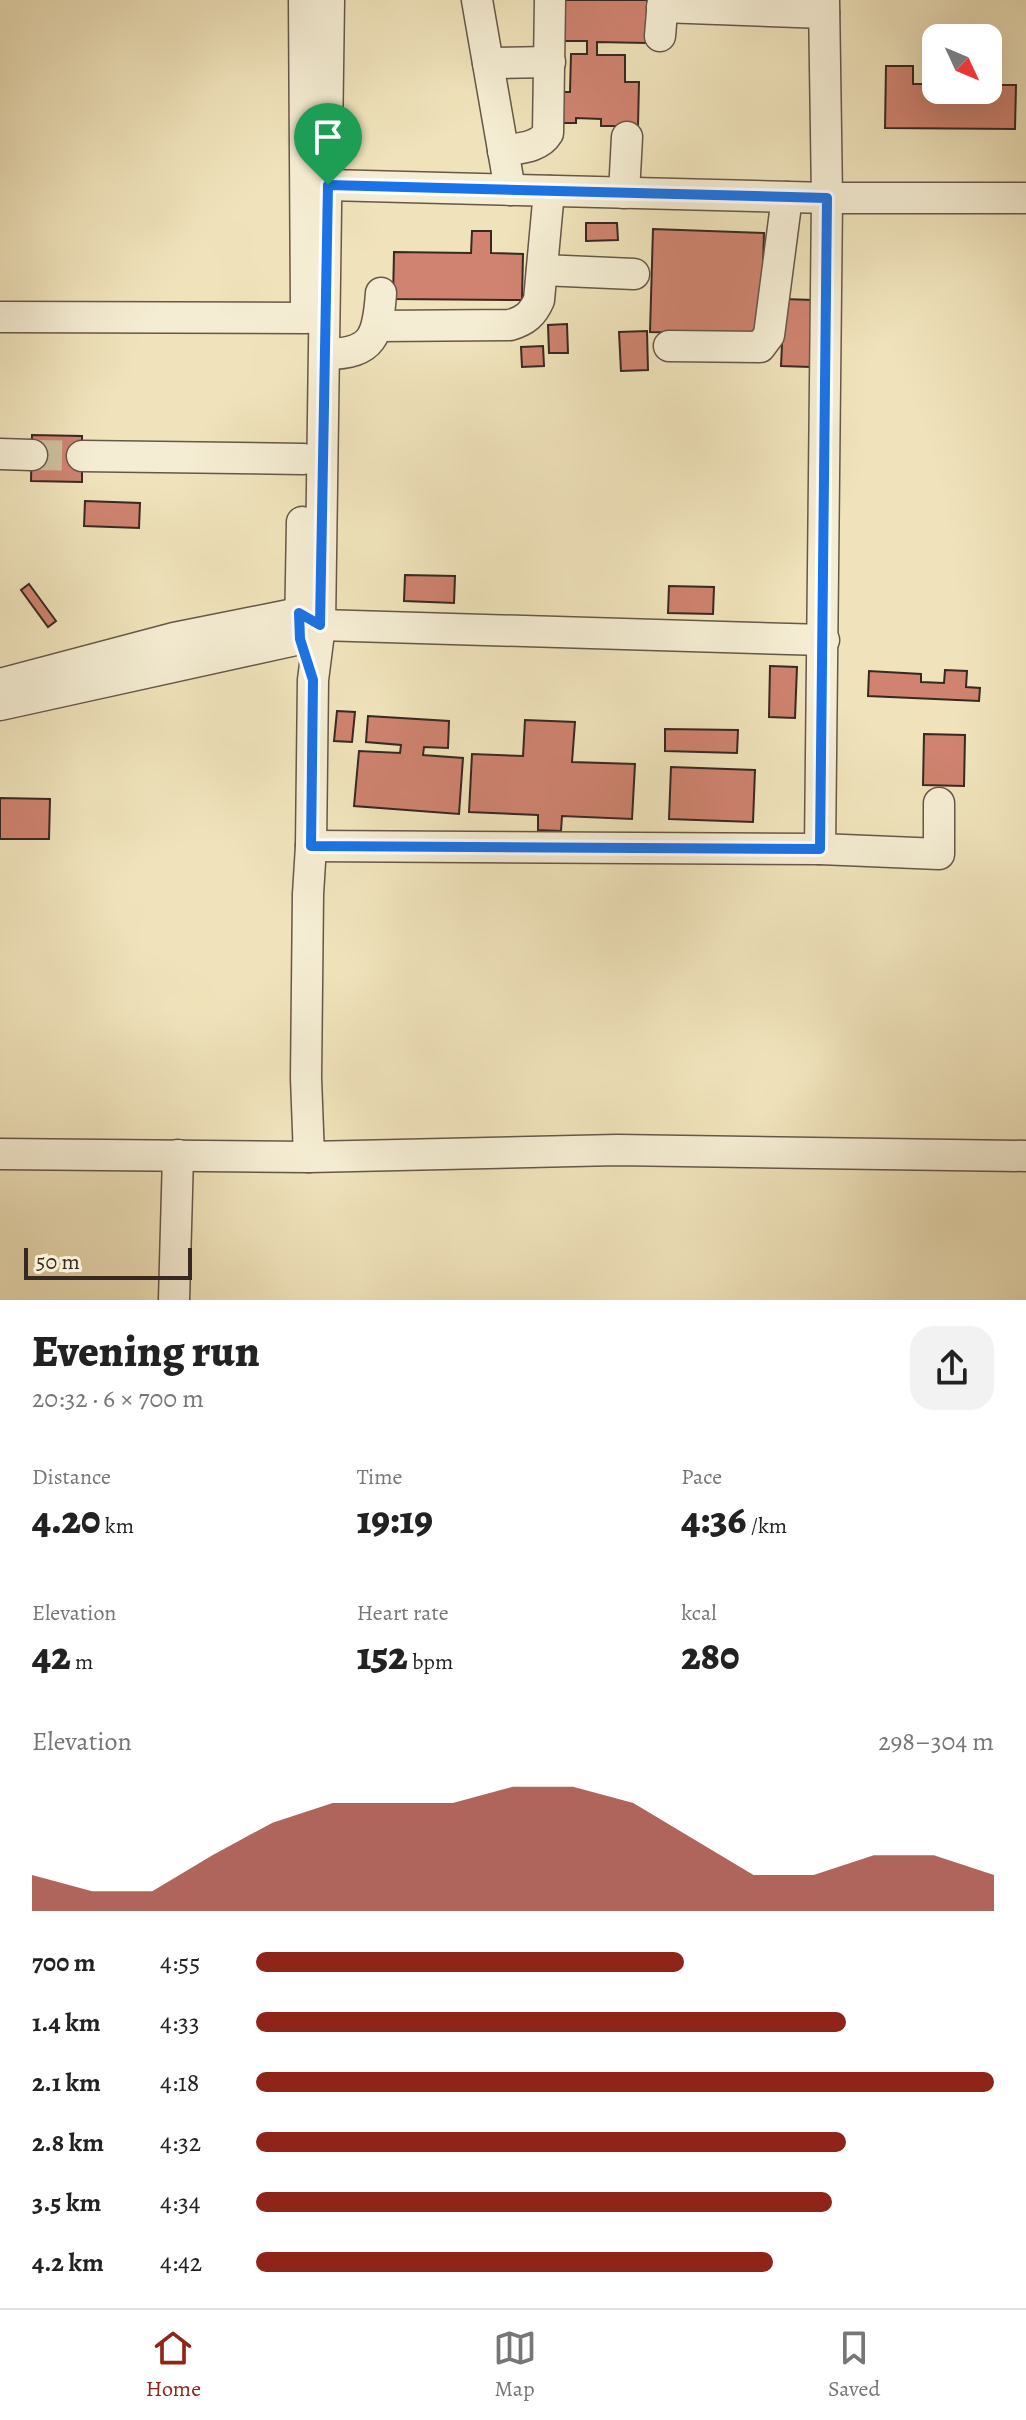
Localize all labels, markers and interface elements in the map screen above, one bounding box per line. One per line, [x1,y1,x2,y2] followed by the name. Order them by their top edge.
[922,24,1002,104] north arrow
[922,24,1002,104] map controls
[294,103,362,185] pin
[306,115,350,159] icon: arrive
[24,1244,192,1280] scale bar
[36,1247,80,1277] text: 50 m
[32,1321,260,1381] text: Evening run
[910,1326,994,1410] button: share
[32,1381,204,1416] text: 20:32 · 6 × 700 m
[32,1462,111,1492] text: Distance
[357,1462,402,1492] text: Time
[681,1462,722,1492] text: Pace
[32,1492,100,1547] text: 4.20
[357,1492,433,1547] text: 19:19
[681,1492,746,1547] text: 4:36
[100,1511,134,1541] text: km
[746,1511,787,1541] text: /km
[32,1598,116,1628] text: Elevation
[357,1598,449,1628] text: Heart rate
[681,1598,717,1628] text: kcal
[32,1628,71,1683] text: 42
[357,1628,408,1683] text: 152
[681,1628,739,1683] text: 280
[71,1647,93,1677] text: m
[408,1647,453,1677] text: bpm
[32,1724,132,1759] text: Elevation
[878,1724,994,1759] text: 298–304 m
[32,1945,96,1980] text: 700 m
[160,1945,200,1980] text: 4:55
[32,2005,100,2040] text: 1.4 km
[160,2005,200,2040] text: 4:33
[32,2065,101,2100] text: 2.1 km
[160,2065,199,2100] text: 4:18
[32,2125,104,2160] text: 2.8 km
[160,2125,201,2160] text: 4:32
[32,2185,101,2220] text: 3.5 km
[160,2185,201,2220] text: 4:34
[32,2245,104,2280] text: 4.2 km
[160,2245,202,2280] text: 4:42
[146,2326,201,2404] tab: Home
[493,2326,537,2404] tab: Map
[828,2326,880,2404] tab: Saved

